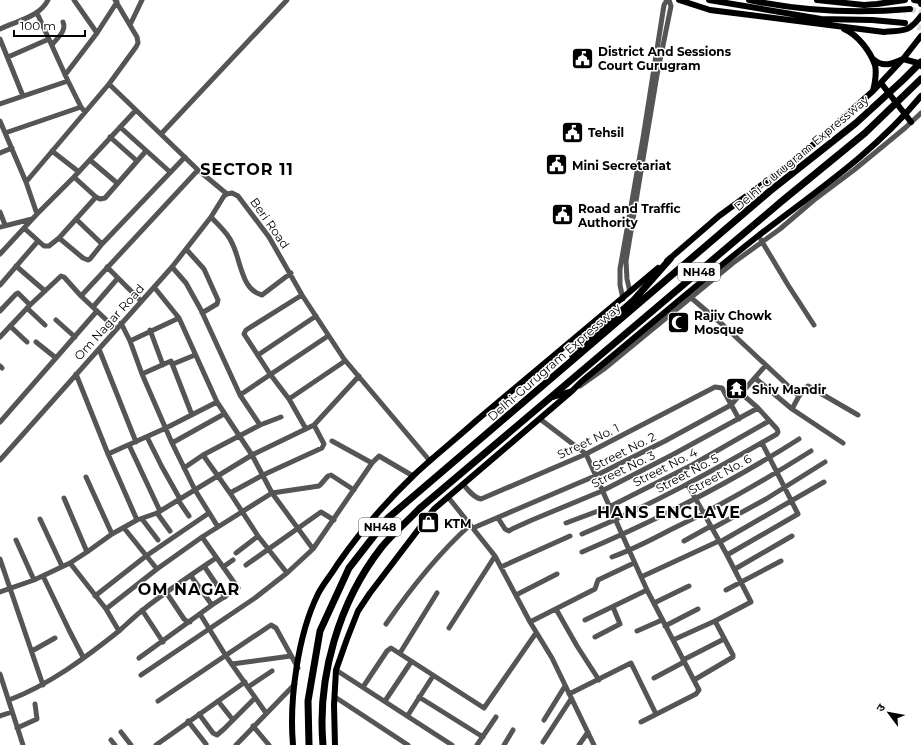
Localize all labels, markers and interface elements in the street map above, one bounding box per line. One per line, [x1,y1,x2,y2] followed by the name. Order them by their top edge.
[14,12,85,38] scale bar
[20,18,56,33] text: 100 m
[598,44,732,73] place label: District And Sessions Court Gurugram
[570,45,596,71] public building icon: District And Sessions Court Gurugram
[730,92,872,214] street label: Delhi-Gurugram Expressway
[559,119,585,145] public building icon: Tehsil
[588,125,624,140] place label: Tehsil
[544,152,570,178] public building icon: Mini Secretariat
[572,158,672,173] place label: Mini Secretariat
[200,160,294,179] district label: SECTOR 11
[247,195,293,251] street label: Beri Road
[577,201,681,230] place label: Road and Traffic Authority
[549,202,575,228] public building icon: Road and Traffic Authority
[678,263,720,281] road number: NH48
[71,281,147,363] street label: Om Nagar Road
[484,300,624,424] street label: Delhi-Gurugram Expressway
[694,308,772,337] place label: Rajiv Chowk Mosque
[665,309,691,335] mosque icon: Rajiv Chowk Mosque
[724,376,750,402] temple icon: Shiv Mandir
[752,382,826,397] place label: Shiv Mandir
[555,420,621,462] street label: Street No. 1
[590,429,658,473] street label: Street No. 2
[630,444,700,490] street label: Street No. 4
[589,447,657,491] street label: Street No. 3
[653,450,721,496] street label: Street No. 5
[686,451,754,497] street label: Street No. 6
[597,503,741,522] district label: HANS ENCLAVE
[416,510,442,536] shop icon: KTM
[444,516,471,531] place label: KTM
[359,518,401,536] road number: NH48
[138,580,240,599] district label: OM NAGAR
[869,693,909,733] north arrow
[873,701,888,714] text: उ

